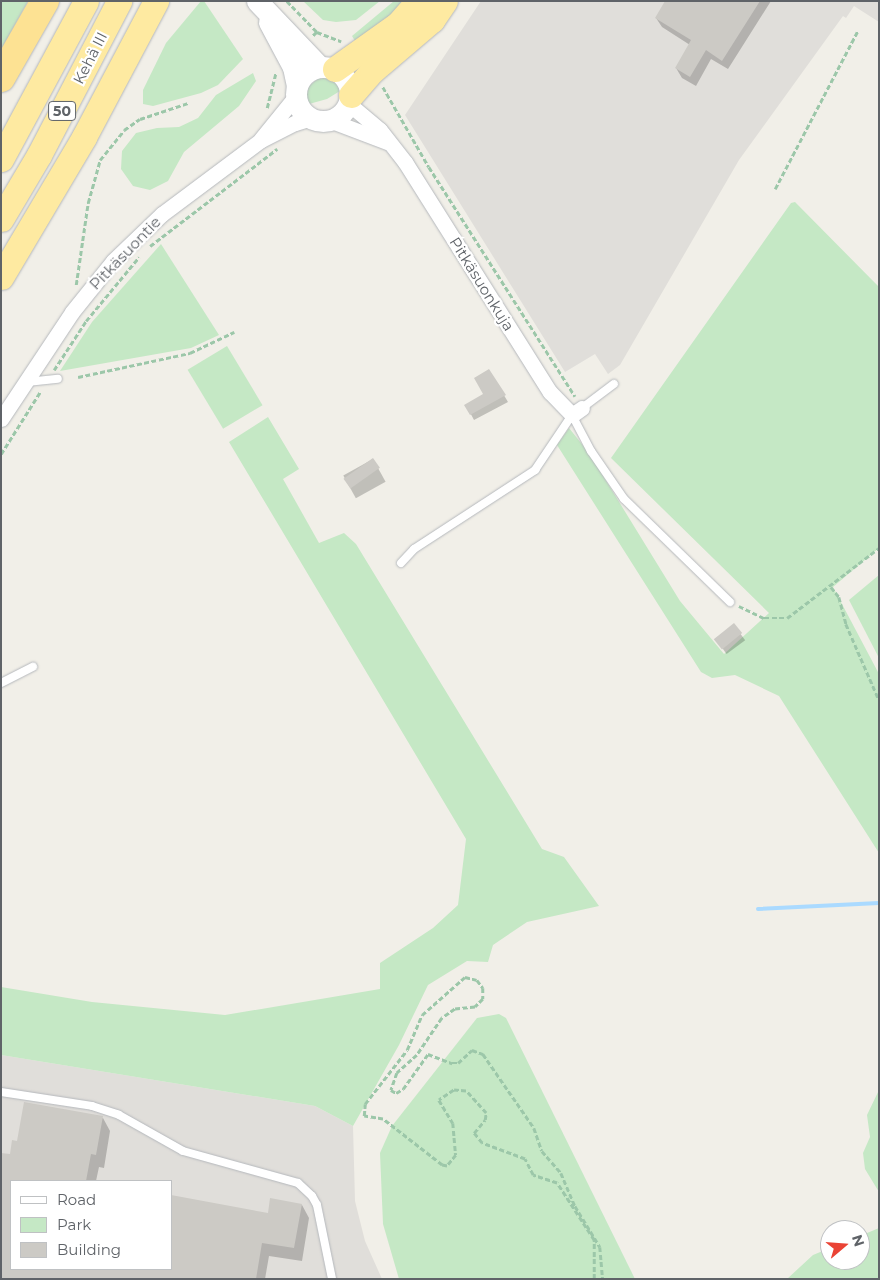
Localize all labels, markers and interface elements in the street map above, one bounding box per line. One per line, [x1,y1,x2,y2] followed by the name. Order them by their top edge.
[69,29,111,87] street label: Kehä III
[47,100,77,122] road number: 50
[86,213,164,293] street label: Pitkäsuontie
[446,234,518,334] street label: Pitkäsuonkuja
[10,1180,172,1270] legend
[57,1190,96,1209] text: Road
[57,1215,91,1234] text: Park
[820,1220,870,1270] north arrow
[848,1233,869,1249] text: N
[57,1240,121,1259] text: Building

